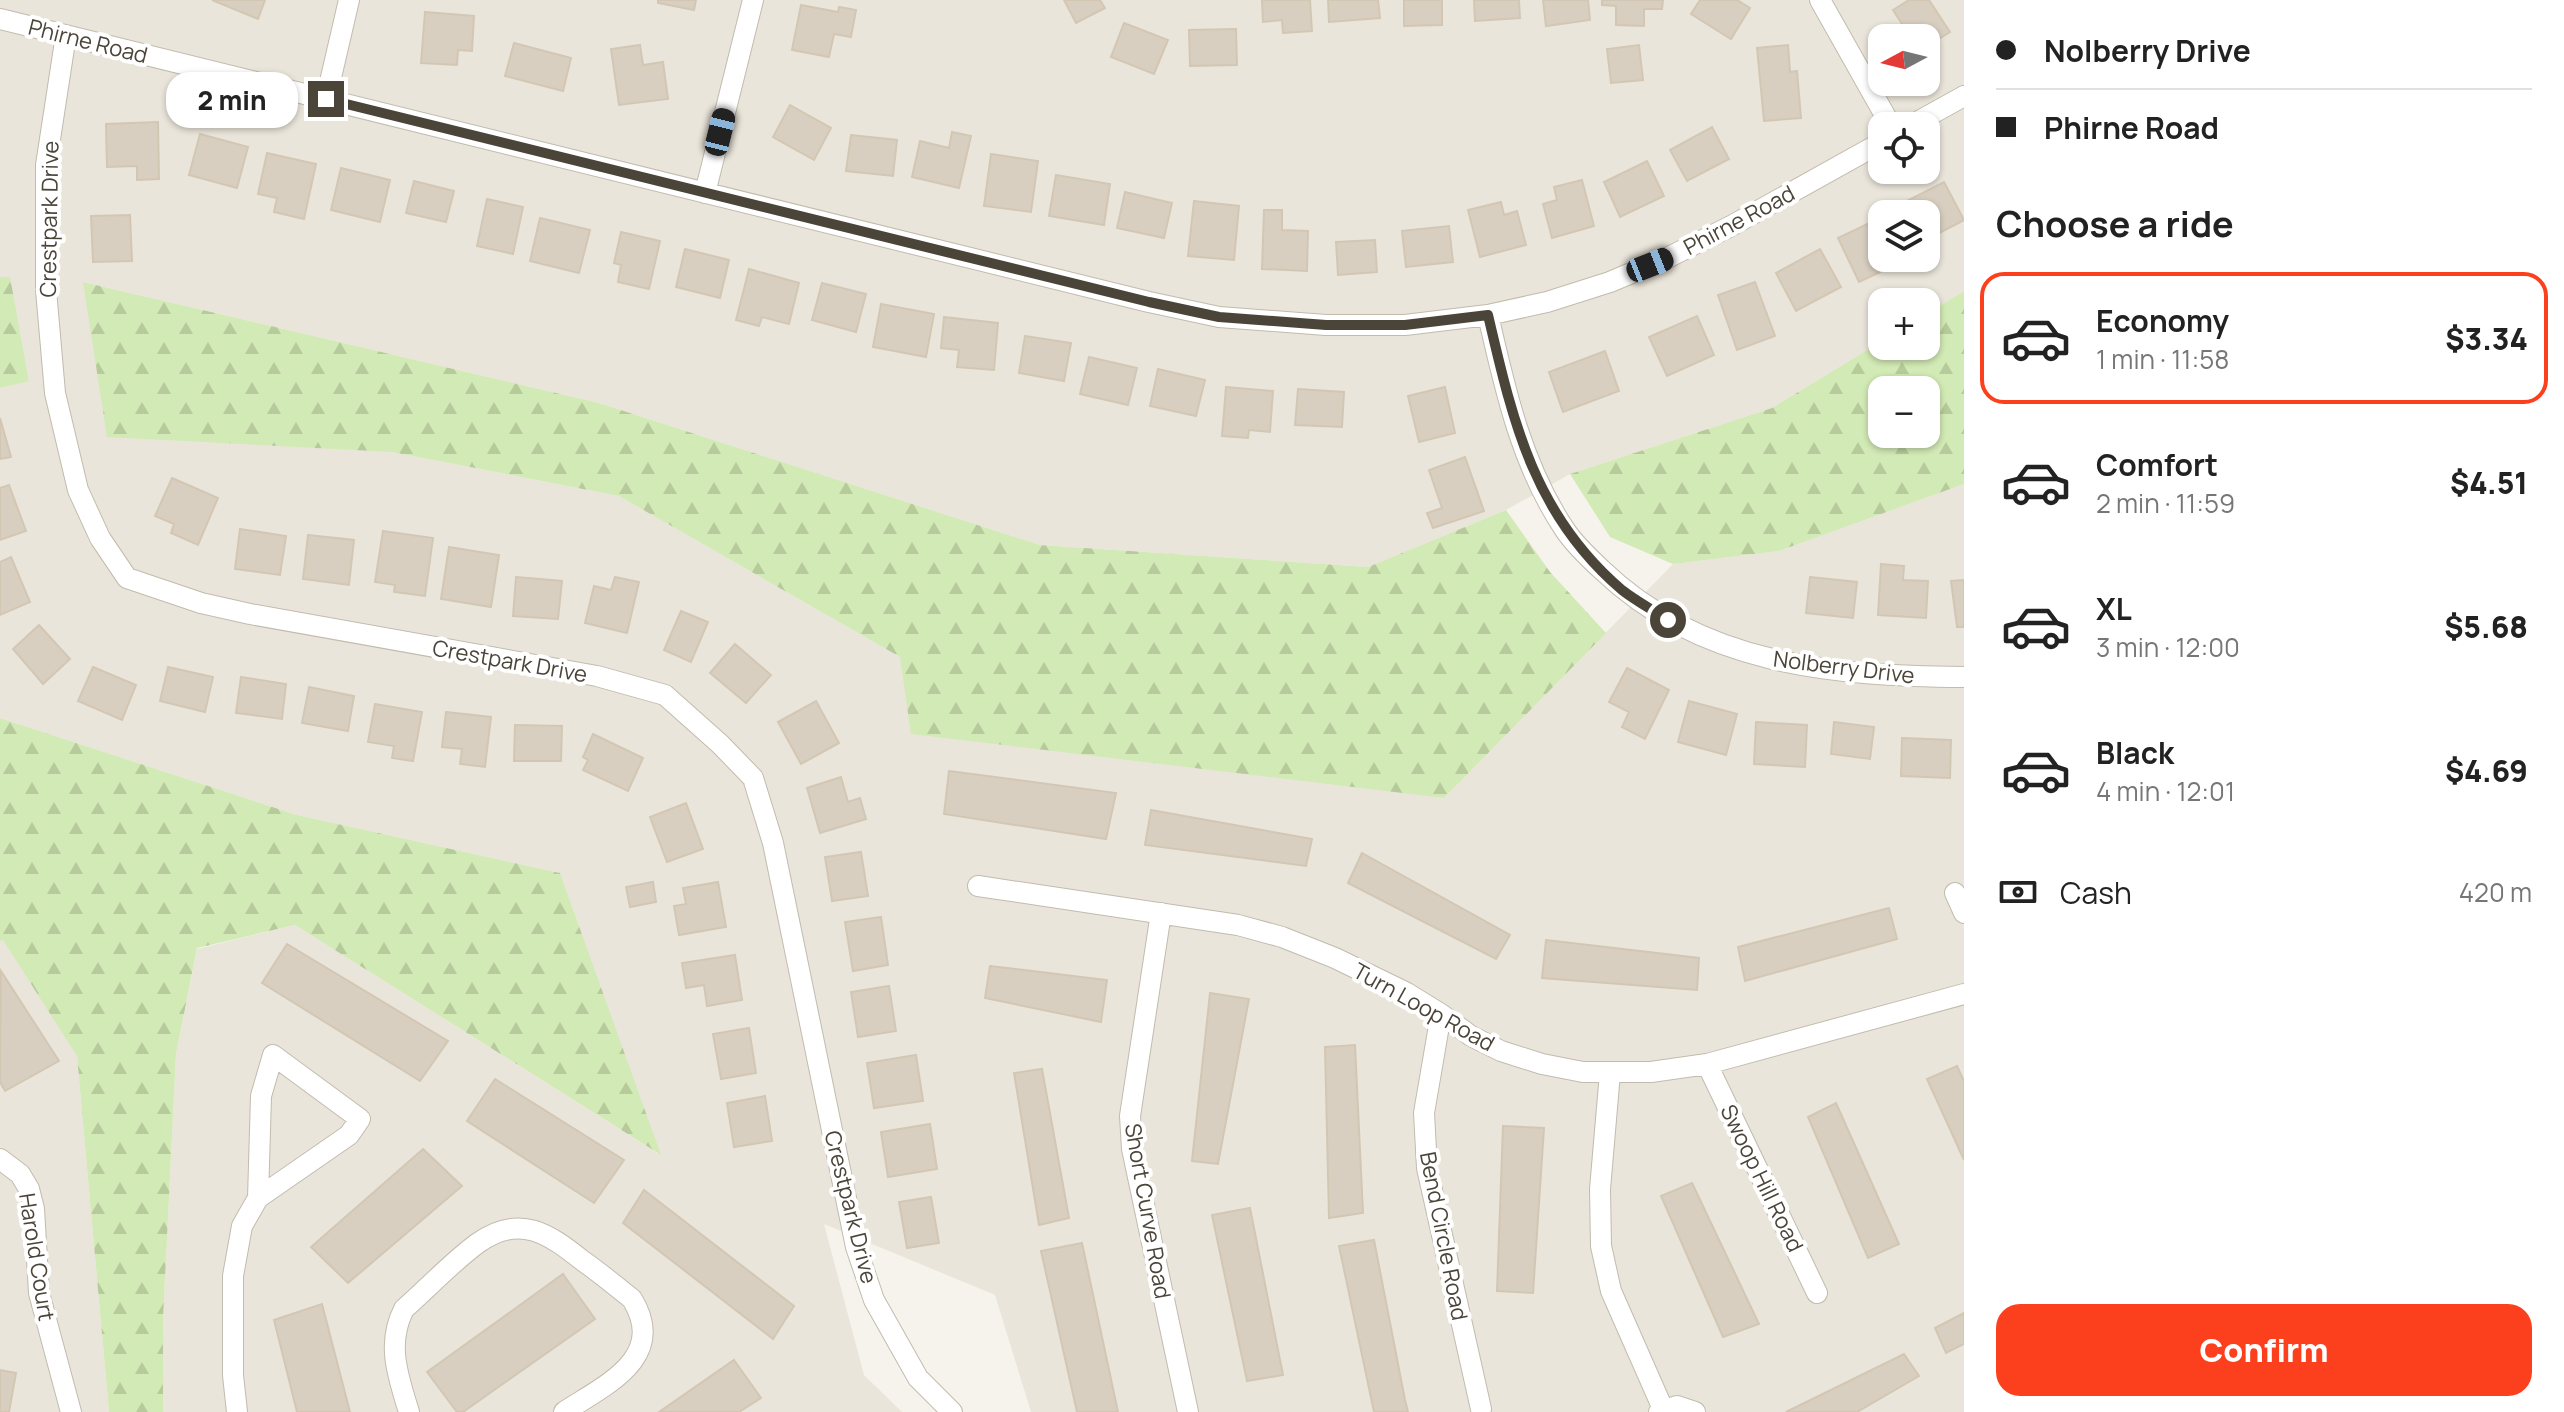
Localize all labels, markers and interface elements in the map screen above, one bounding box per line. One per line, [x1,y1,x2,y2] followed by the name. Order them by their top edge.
[25,12,151,70] street label: Phirne Road
[1868,24,1940,96] north arrow
[1868,24,1940,448] map controls
[2044,30,2251,71] text: Nolberry Drive
[166,71,298,127] callout: 2 min
[308,81,344,117] route end
[198,82,266,118] text: 2 min
[703,106,737,158] car
[2044,107,2219,148] text: Phirne Road
[1868,112,1940,184] button: locate
[33,140,65,298] street label: Crestpark Drive
[1678,178,1800,262] street label: Phirne Road
[1996,199,2234,248] text: Choose a ride
[1868,200,1940,272] button: layers
[1623,245,1677,285] car
[1868,288,1940,360] button: +
[2096,300,2229,341] text: Economy
[2000,302,2072,374] icon: car
[2445,318,2528,359] text: $3.34
[2096,341,2229,377] text: 1 min · 11:58
[1868,376,1940,448] button: −
[2096,444,2218,485] text: Comfort
[2000,446,2072,518] icon: car
[2450,462,2528,503] text: $4.51
[2096,485,2235,521] text: 2 min · 11:59
[2096,588,2132,629] text: XL
[2000,590,2072,662] icon: car
[1650,602,1686,638] route start
[2444,606,2528,647] text: $5.68
[2096,629,2240,665] text: 3 min · 12:00
[430,633,590,689] street label: Crestpark Drive
[1772,643,1917,691] street label: Nolberry Drive
[2096,732,2174,773] text: Black
[2000,734,2072,806] icon: car
[2445,750,2528,791] text: $4.69
[2096,773,2235,809] text: 4 min · 12:01
[1996,870,2040,914] icon: cash
[2060,872,2132,913] text: Cash
[2459,874,2532,910] text: 420 m
[1348,956,1500,1058] street label: Turn Loop Road
[1713,1099,1811,1257] street label: Swoop Hill Road
[1118,1121,1178,1301] street label: Short Curve Road
[818,1127,885,1287] street label: Crestpark Drive
[1413,1149,1475,1323] street label: Bend Circle Road
[12,1191,62,1323] street label: Harold Court
[1996,1304,2532,1396] button: Confirm

